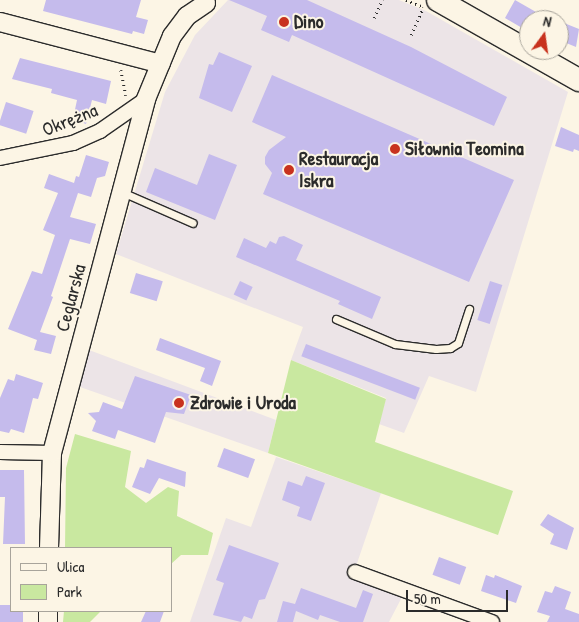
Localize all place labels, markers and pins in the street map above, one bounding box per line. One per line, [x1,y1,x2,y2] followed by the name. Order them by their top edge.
[294,11,324,33] place label: Dino
[278,16,290,28] marker: Dino
[405,138,524,160] place label: Siłownia Teomina
[389,143,401,155] marker: Siłownia Teomina
[299,148,378,192] place label: Restauracja Iskra
[283,164,295,176] marker: Restauracja Iskra
[190,392,296,414] place label: Zdrowie i Uroda
[172,396,186,410] marker: Zdrowie i Uroda

